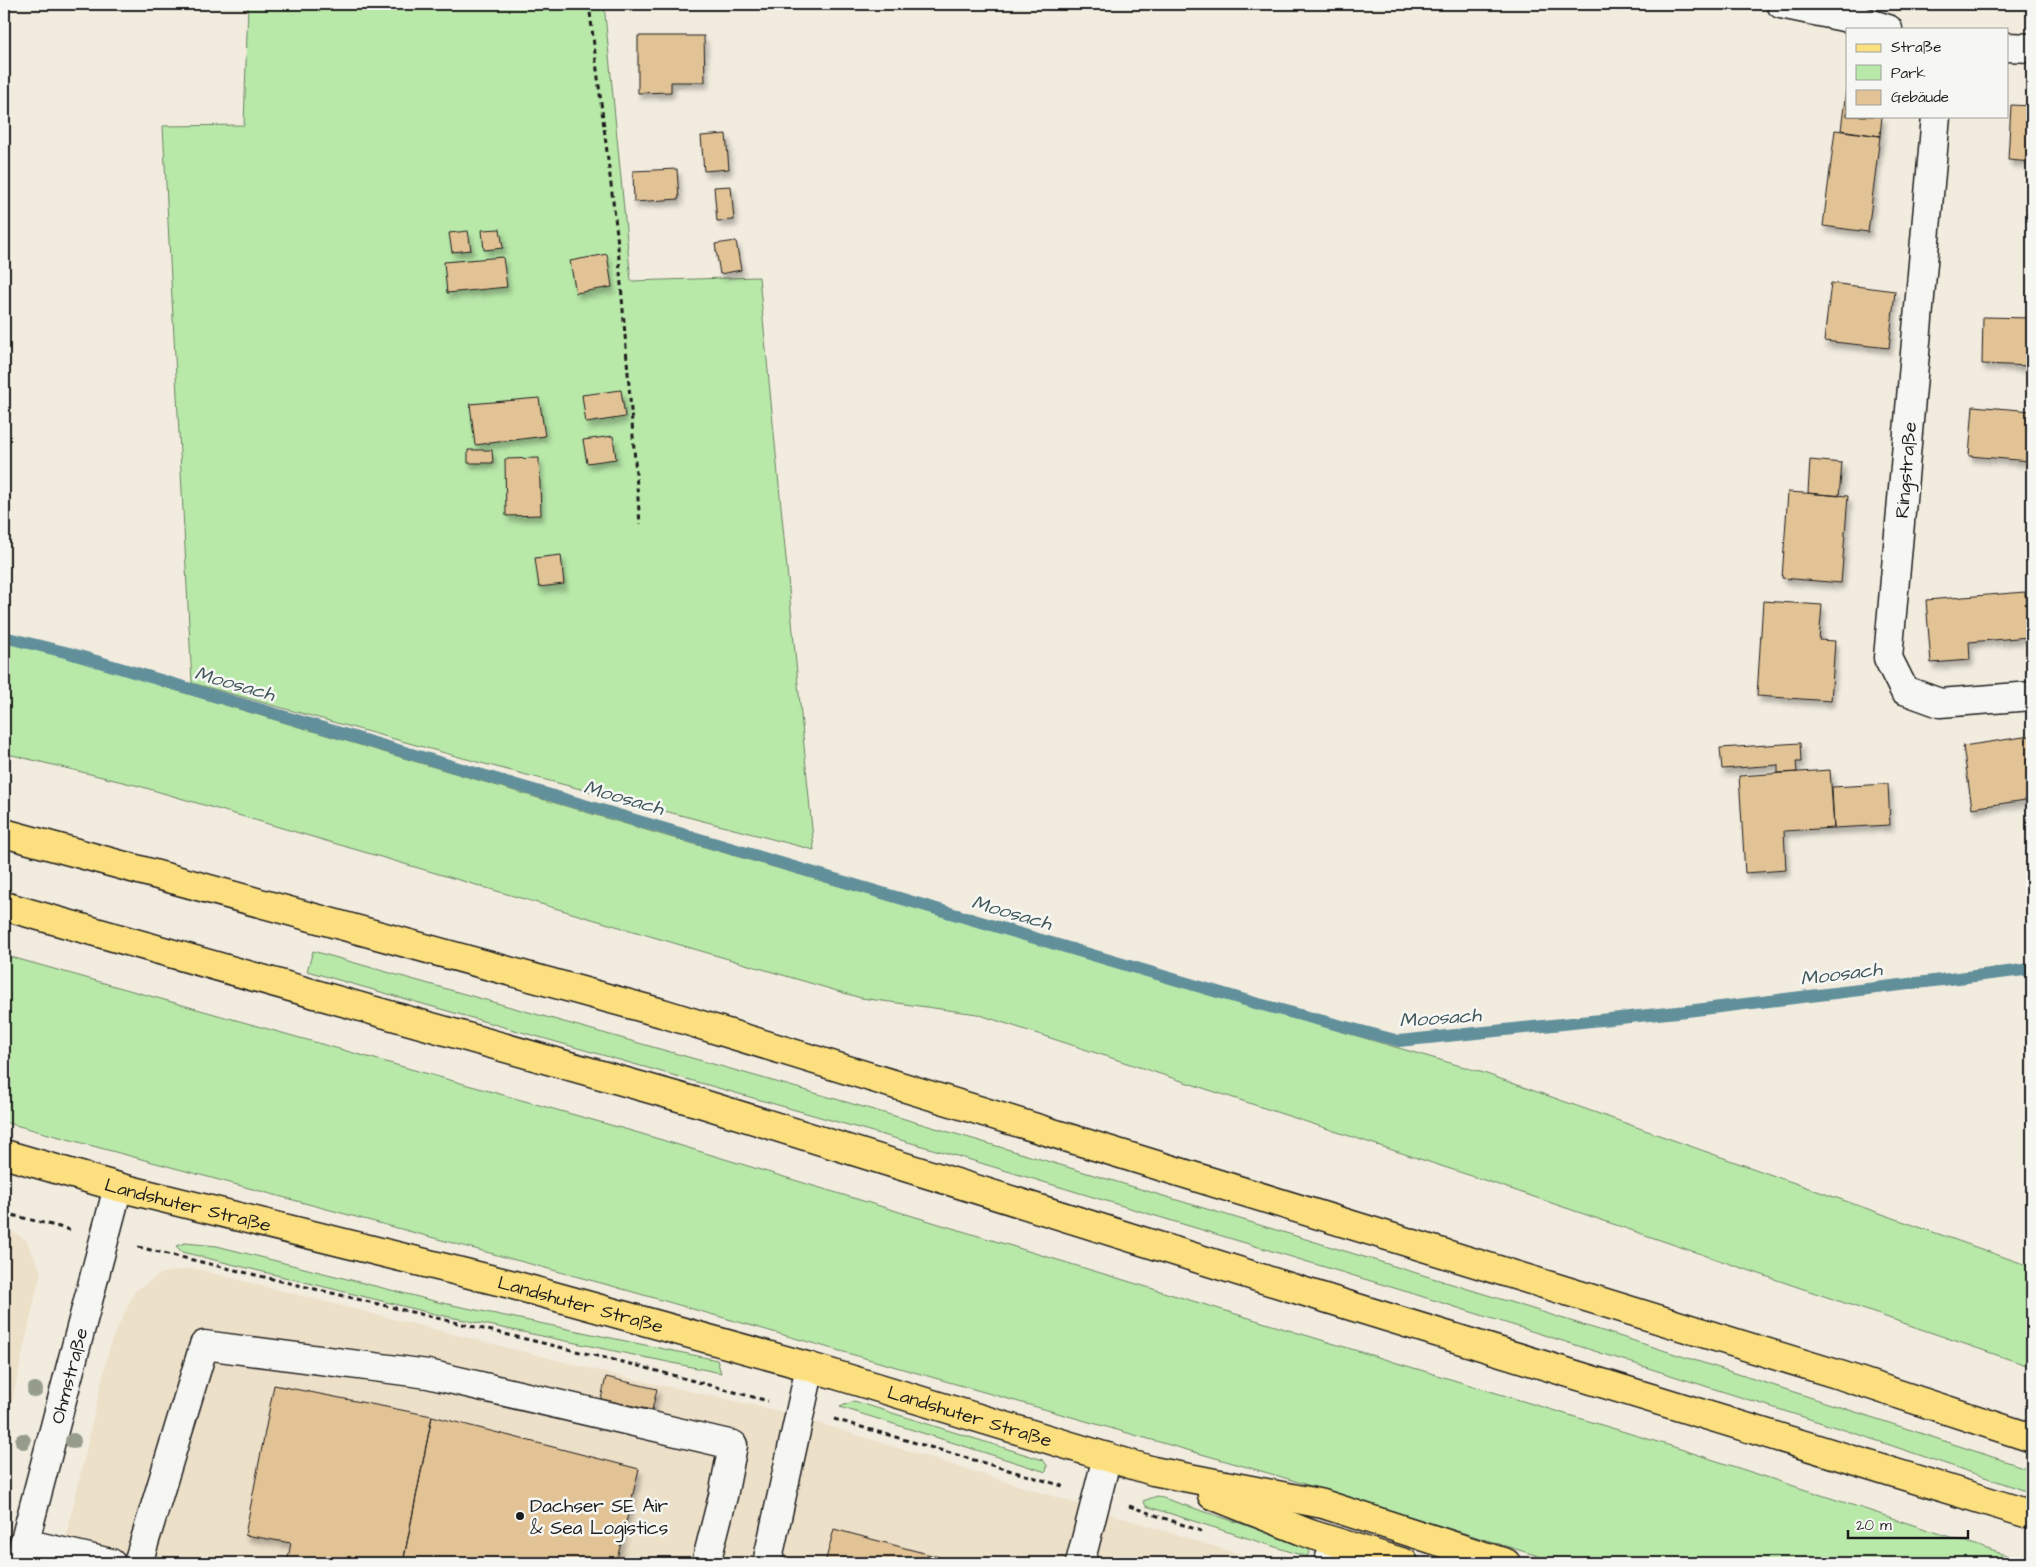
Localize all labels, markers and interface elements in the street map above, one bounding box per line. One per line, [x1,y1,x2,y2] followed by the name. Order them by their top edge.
[1846,28,2008,118] legend
[1891,37,1941,58] text: Straße
[1891,63,1926,84] text: Park
[1891,87,1949,108] text: Gebäude
[1889,421,1925,520] street label: Ringstraße
[192,659,279,709] water label: Moosach
[581,773,668,823] water label: Moosach
[969,888,1056,938] water label: Moosach
[1799,955,1885,993] water label: Moosach
[1398,1001,1483,1035] water label: Moosach
[101,1172,274,1239] street label: Landshuter Straße
[495,1270,666,1341] street label: Landshuter Straße
[44,1325,95,1427] street label: Ohmstraße
[884,1379,1055,1455] street label: Landshuter Straße
[530,1493,668,1543] place label: Dachser SE Air & Sea Logistics
[1848,1507,1968,1539] scale bar
[514,1510,526,1522] marker: Dachser SE Air & Sea Logistics
[1856,1515,1892,1536] text: 20 m

